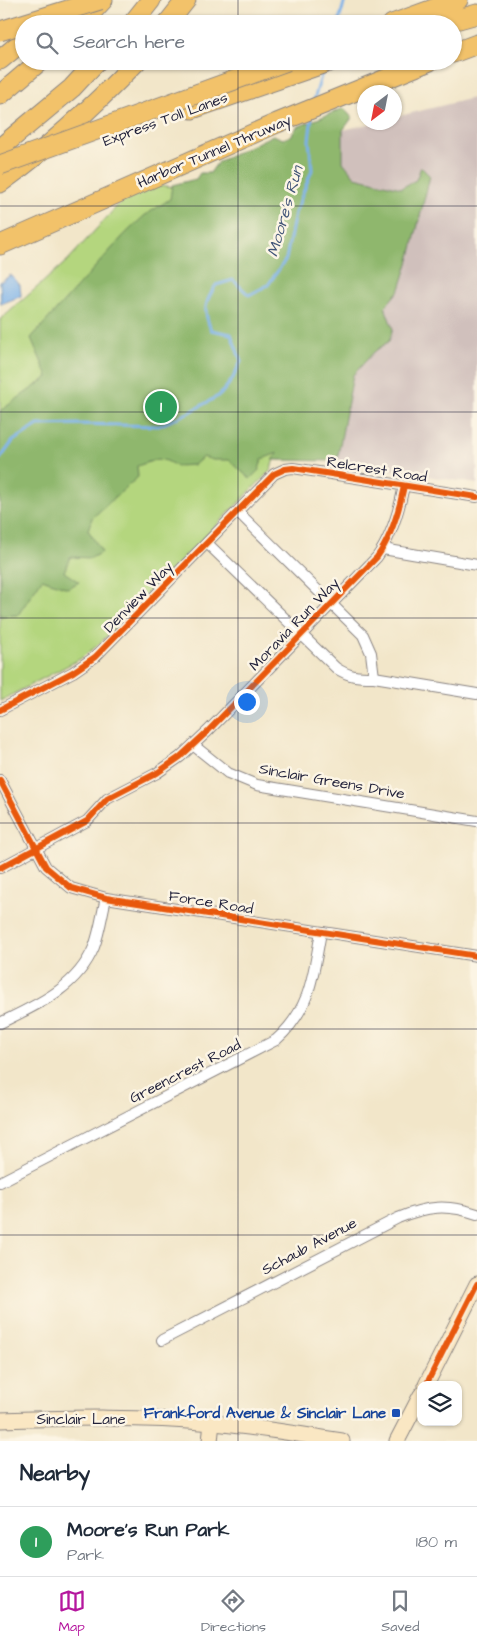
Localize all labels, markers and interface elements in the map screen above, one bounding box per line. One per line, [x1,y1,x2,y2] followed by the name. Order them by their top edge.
[15,15,462,70] search box
[33,29,61,57] icon: search
[73,29,185,56] text: Search here
[357,85,402,130] north arrow
[100,87,231,152] street label: Express Toll Lanes
[134,110,295,194] street label: Harbor Tunnel Thruway
[262,161,309,259] water label: Moore's Run
[145,388,177,426] pin: 1
[325,451,429,488] street label: Relcrest Road
[99,557,178,638] street label: Denview Way
[244,573,345,676] street label: Moravia Run Way
[234,689,260,715] your location
[257,758,406,805] street label: Sinclair Greens Drive
[167,885,255,920] street label: Force Road
[126,1034,245,1109] street label: Greencrest Road
[258,1213,361,1280] street label: Schaub Avenue
[417,1381,462,1426] map controls
[417,1381,462,1426] button: layers
[144,1403,386,1424] place label: Frankford Avenue & Sinclair Lane
[390,1407,402,1419] marker: Frankford Avenue & Sinclair Lane
[36,1409,126,1430] street label: Sinclair Lane
[20,1459,90,1488] text: Nearby
[67,1517,229,1544] text: Moore's Run Park
[35,1531,37,1553] text: 1
[416,1531,457,1553] text: 180 m
[67,1544,104,1566] text: Park
[58,1587,86,1637] tab: Map
[201,1587,266,1637] tab: Directions
[381,1587,419,1637] tab: Saved

